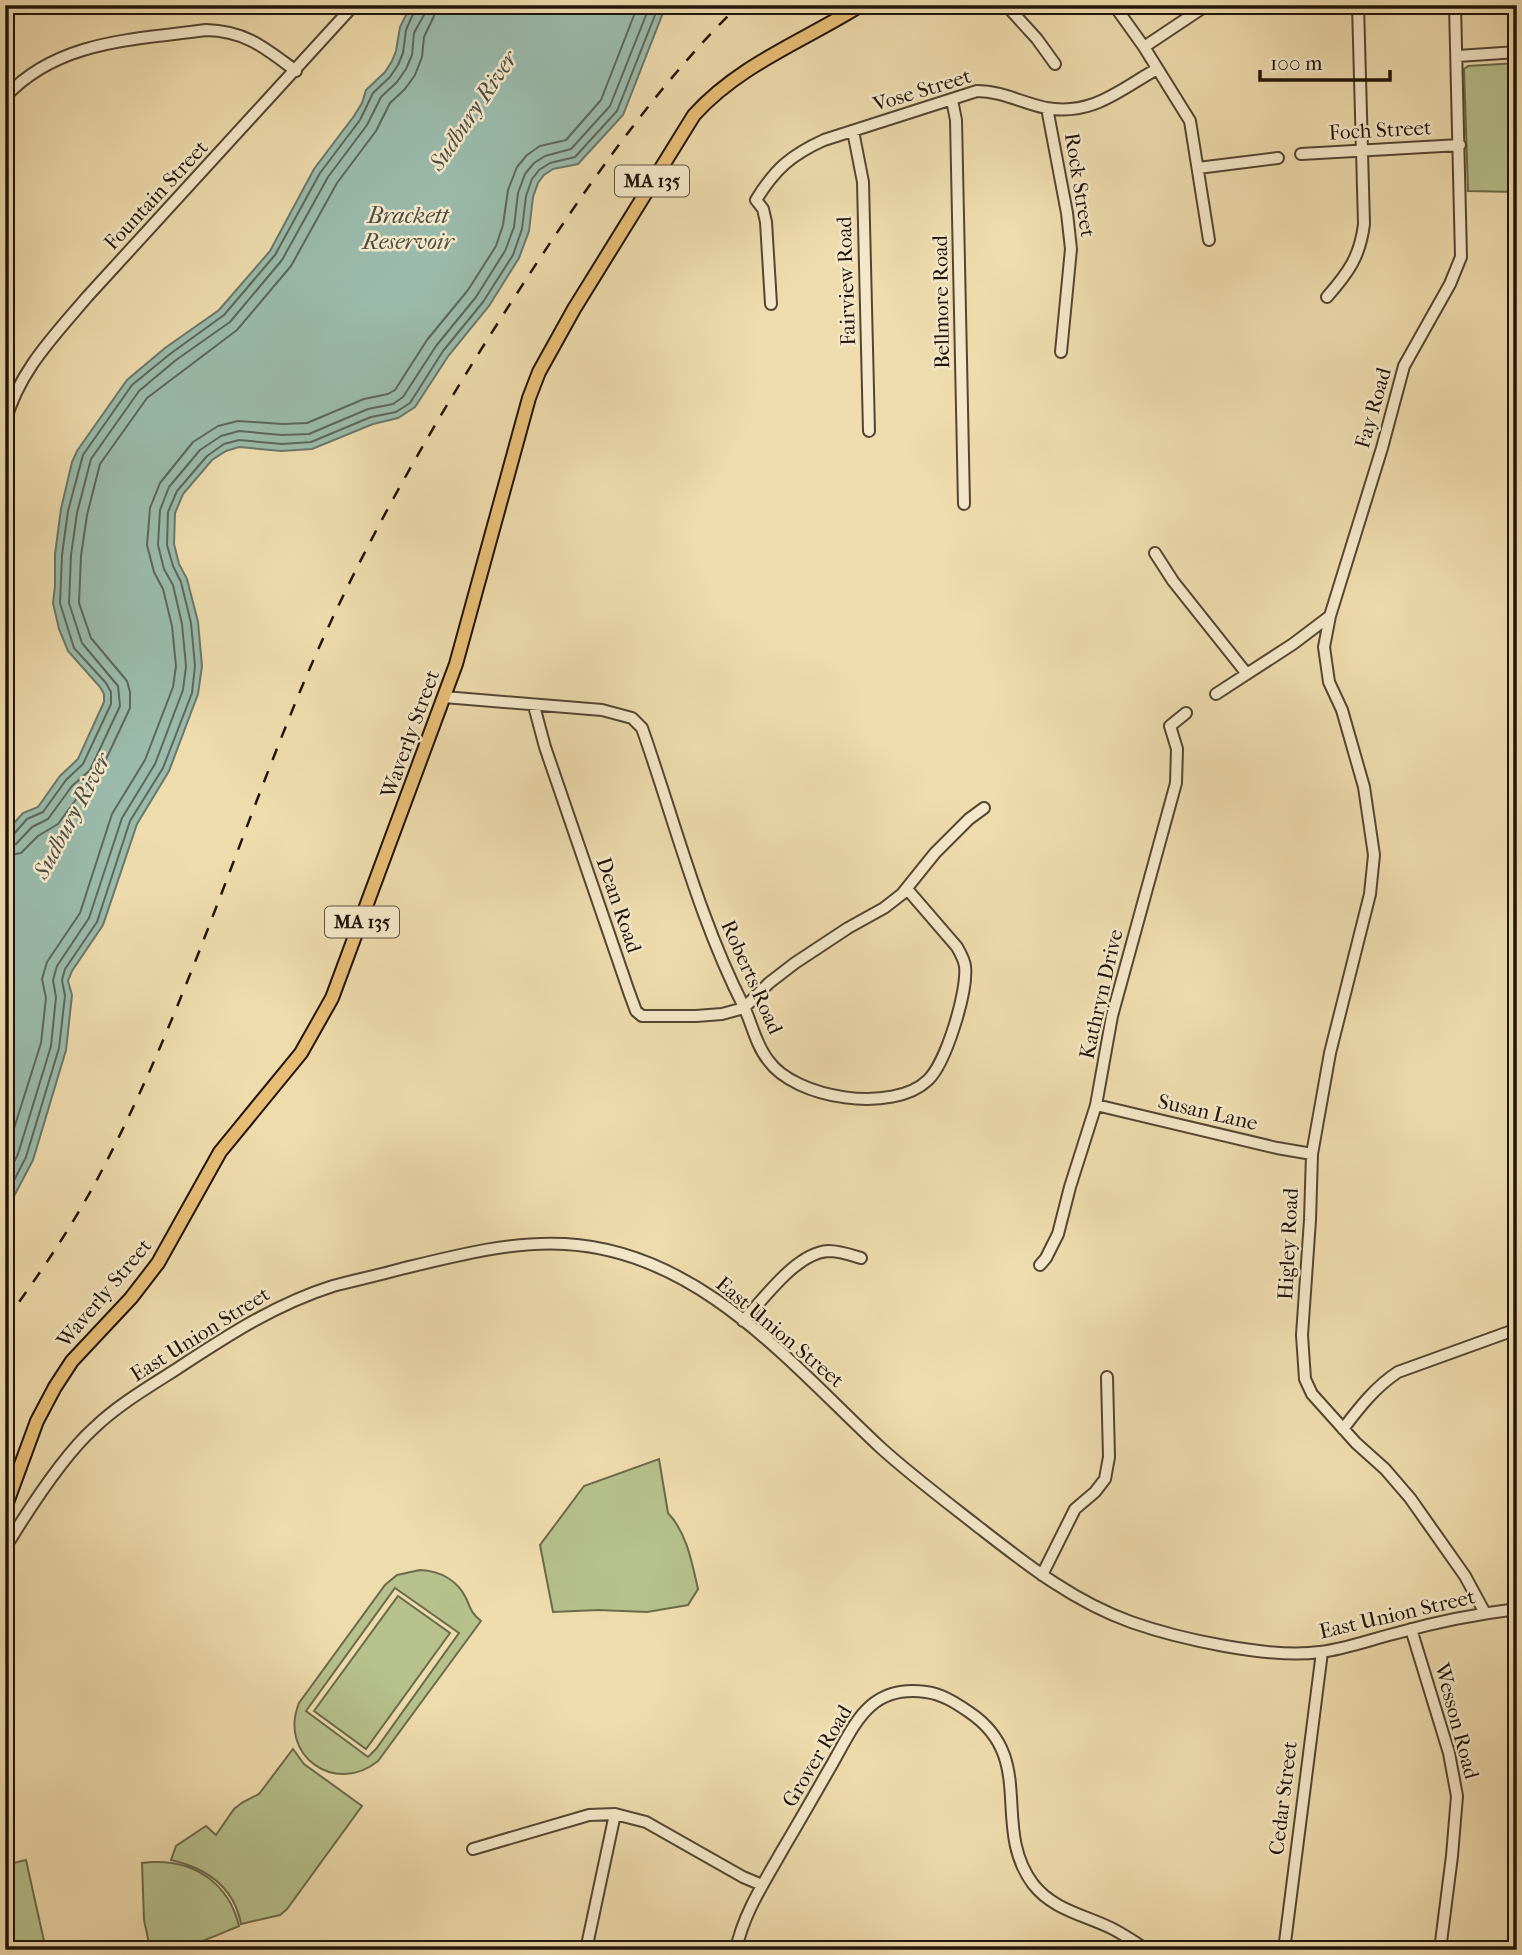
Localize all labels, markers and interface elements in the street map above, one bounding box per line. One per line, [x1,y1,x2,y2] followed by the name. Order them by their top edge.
[1260,38,1389,82] scale bar
[423,45,524,177] water label: Sudbury River
[1270,51,1323,75] text: 100 m
[869,64,974,117] street label: Vose Street
[1328,115,1432,145] street label: Foch Street
[1060,131,1100,239] street label: Rock Street
[99,135,213,255] street label: Fountain Street
[615,166,689,196] road number: MA 135
[360,202,455,255] water label: Brackett Reservoir
[832,215,860,346] street label: Fairview Road
[928,234,954,369] street label: Bellmore Road
[1350,364,1396,451] street label: Fay Road
[375,666,444,802] street label: Waverly Street
[27,747,117,884] water label: Sudbury River
[591,854,647,957] street label: Dean Road
[325,906,399,938] road number: MA 135
[716,916,788,1038] street label: Roberts Road
[1074,927,1128,1061] street label: Kathryn Drive
[1156,1089,1260,1135] street label: Susan Lane
[1273,1187,1303,1301] street label: Higley Road
[51,1233,157,1353] street label: Waverly Street
[711,1272,849,1393] street label: East Union Street
[126,1281,274,1386] street label: East Union Street
[1317,1584,1478,1644] street label: East Union Street
[1430,1659,1484,1782] street label: Wesson Road
[777,1700,857,1811] street label: Grover Road
[1264,1739,1302,1856] street label: Cedar Street

